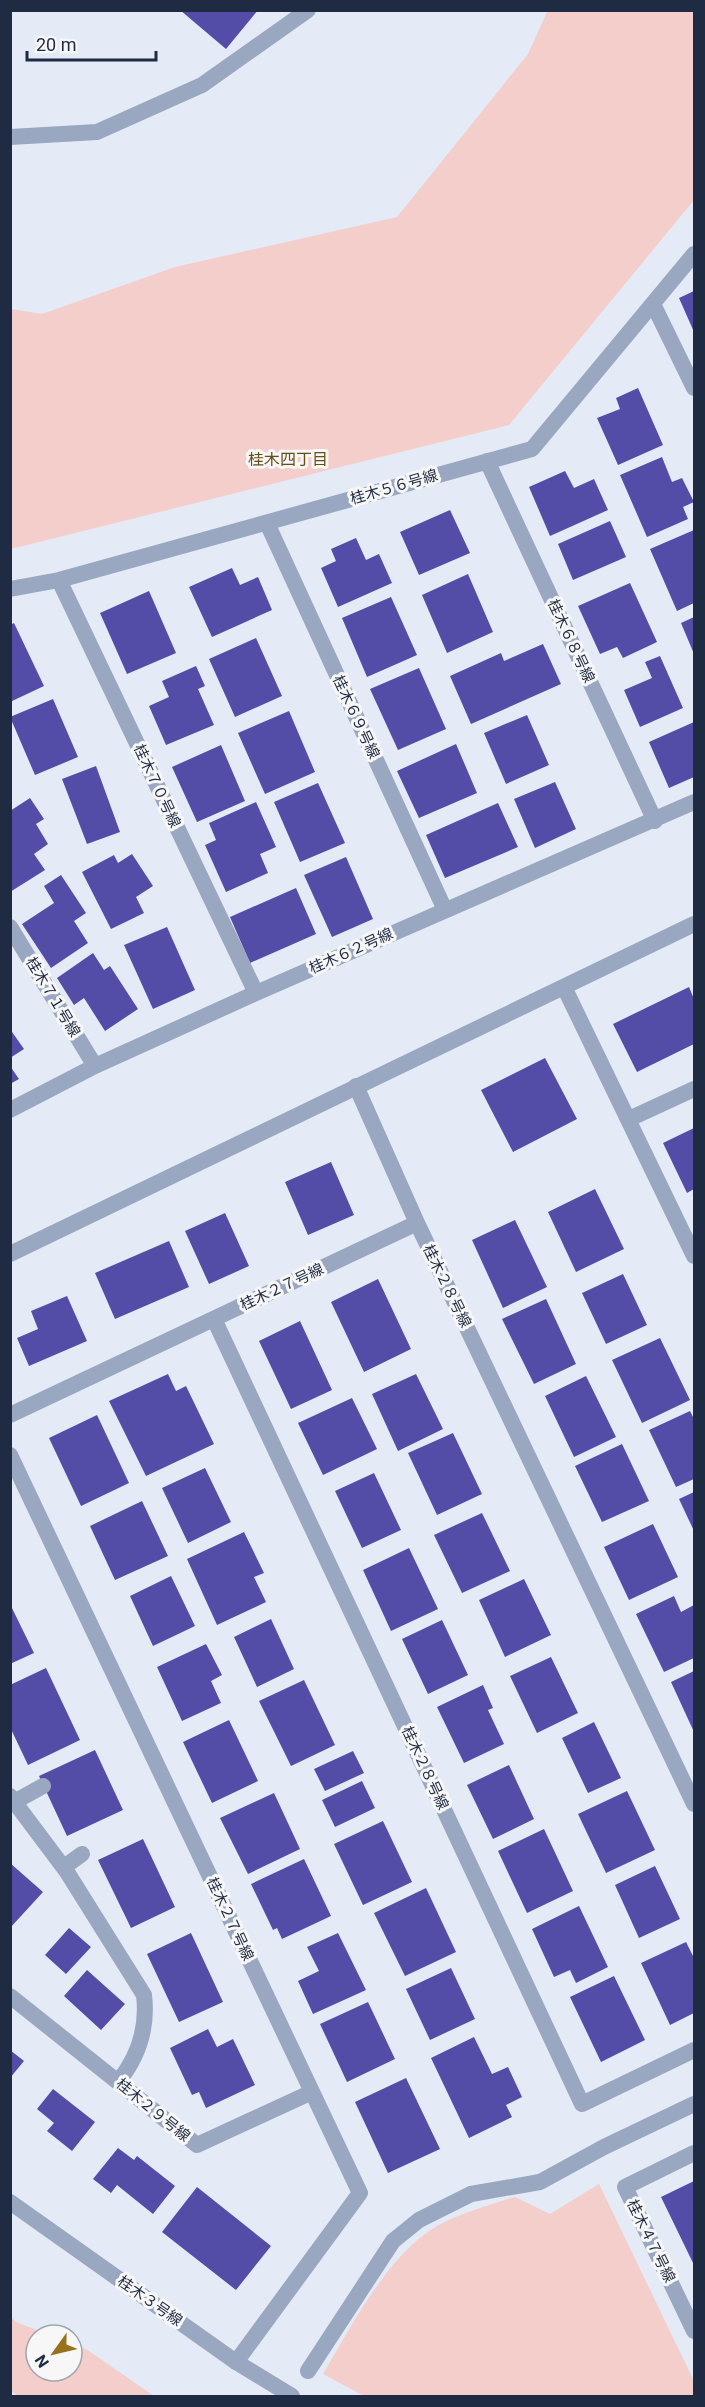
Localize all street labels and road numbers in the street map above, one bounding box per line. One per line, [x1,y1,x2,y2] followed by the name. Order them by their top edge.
[348,466,440,508] street label: 桂木５６号線
[544,596,598,686] street label: 桂木６８号線
[329,672,383,762] street label: 桂木６９号線
[130,741,184,831] street label: 桂木７０号線
[306,924,396,978] street label: 桂木６２号線
[22,954,84,1040] street label: 桂木７１号線
[419,1242,475,1330] street label: 桂木２８号線
[237,1260,327,1314] street label: 桂木２７号線
[398,1723,452,1813] street label: 桂木２８号線
[203,1874,257,1964] street label: 桂木２７号線
[112,2075,194,2145] street label: 桂木２９号線
[623,2197,679,2285] street label: 桂木４７号線
[114,2272,186,2330] street label: 桂木３号線

